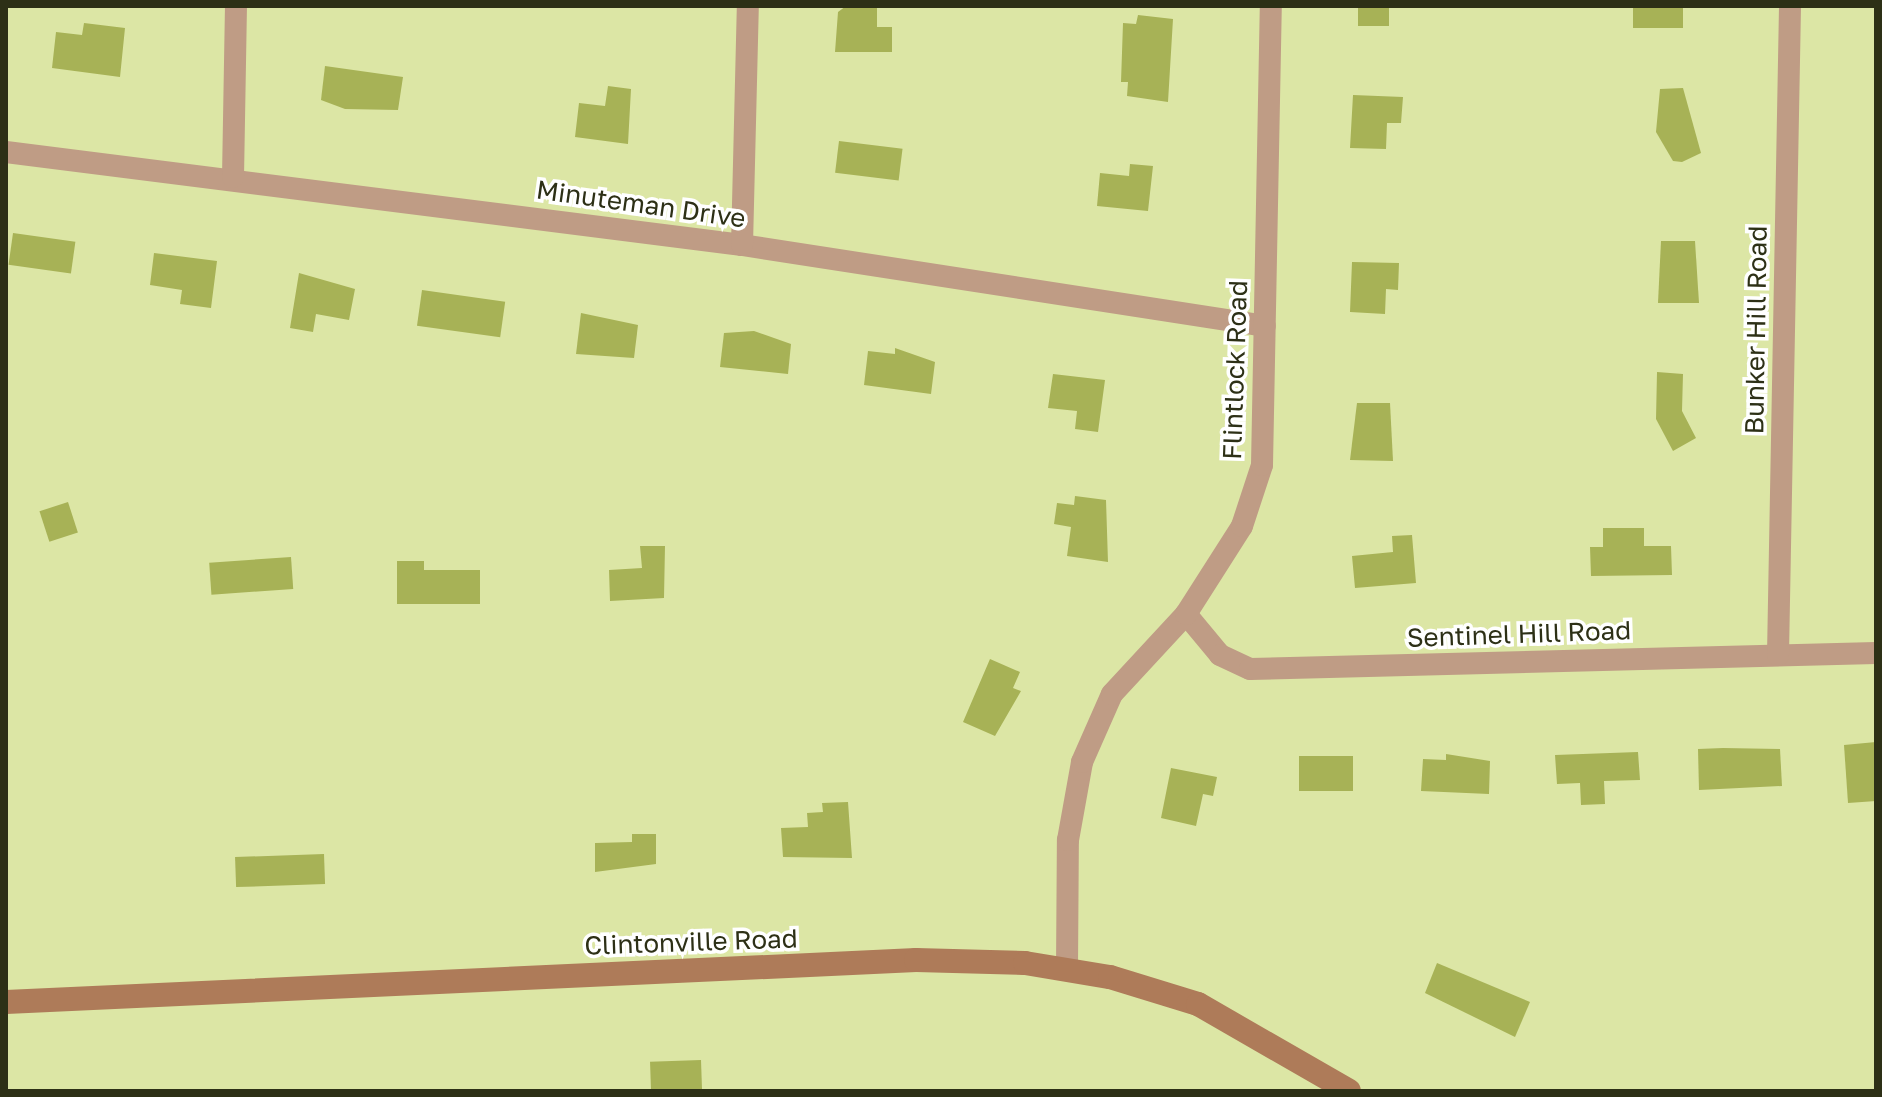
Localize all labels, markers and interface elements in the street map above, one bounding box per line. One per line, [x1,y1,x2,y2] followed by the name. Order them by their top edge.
[534,174,748,234] street label: Minuteman Drive
[1739,225,1773,435] street label: Bunker Hill Road
[1216,280,1254,460] street label: Flintlock Road
[1406,614,1632,654] street label: Sentinel Hill Road
[584,923,798,961] street label: Clintonville Road

